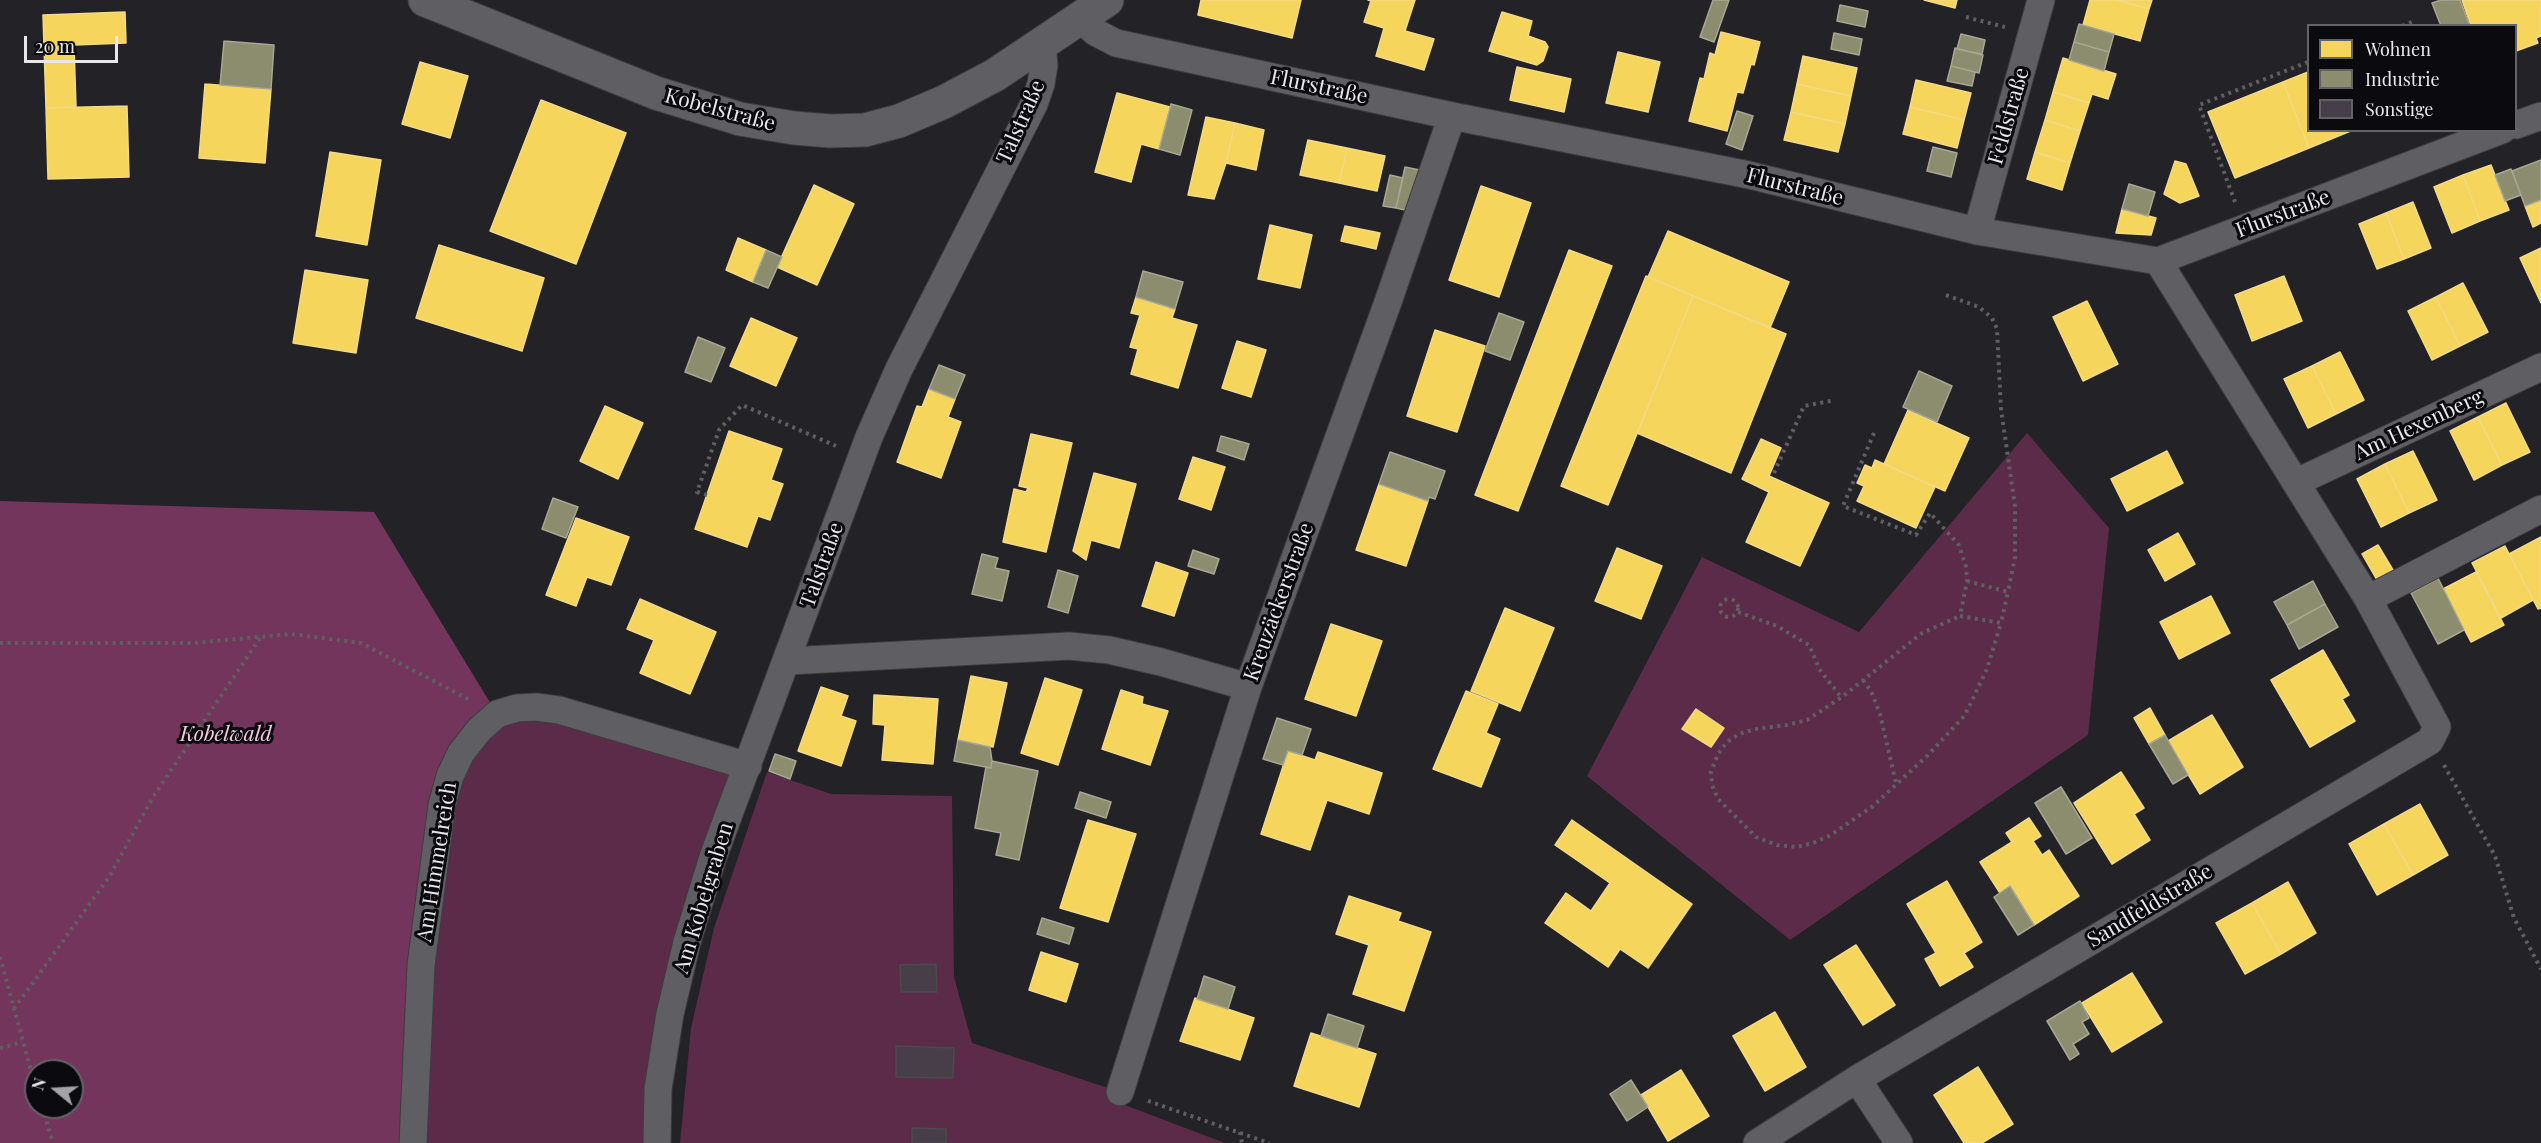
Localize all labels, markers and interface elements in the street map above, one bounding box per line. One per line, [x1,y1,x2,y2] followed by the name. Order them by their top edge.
[27,24,122,62] scale bar
[2307,24,2517,132] legend
[35,34,75,58] text: 20 m
[2365,37,2431,61] text: Wohnen
[1268,64,1370,110] street label: Flurstraße
[1983,65,2035,167] street label: Feldstraße
[2365,67,2440,91] text: Industrie
[991,76,1051,168] street label: Talstraße
[662,83,778,137] street label: Kobelstraße
[2365,97,2433,121] text: Sonstige
[1744,163,1846,211] street label: Flurstraße
[2232,185,2334,243] street label: Flurstraße
[2350,384,2488,466] street label: Am Hexenberg
[795,519,849,611] street label: Talstraße
[1239,519,1319,685] street label: Kreuzäckerstraße
[180,721,272,747] park label: Kobelwald
[412,780,462,944] street label: Am Himmelreich
[669,819,739,977] street label: Am Kobelgraben
[2083,859,2217,953] street label: Sandfeldstraße
[24,1059,84,1119] north arrow
[27,1075,50,1093] text: N

